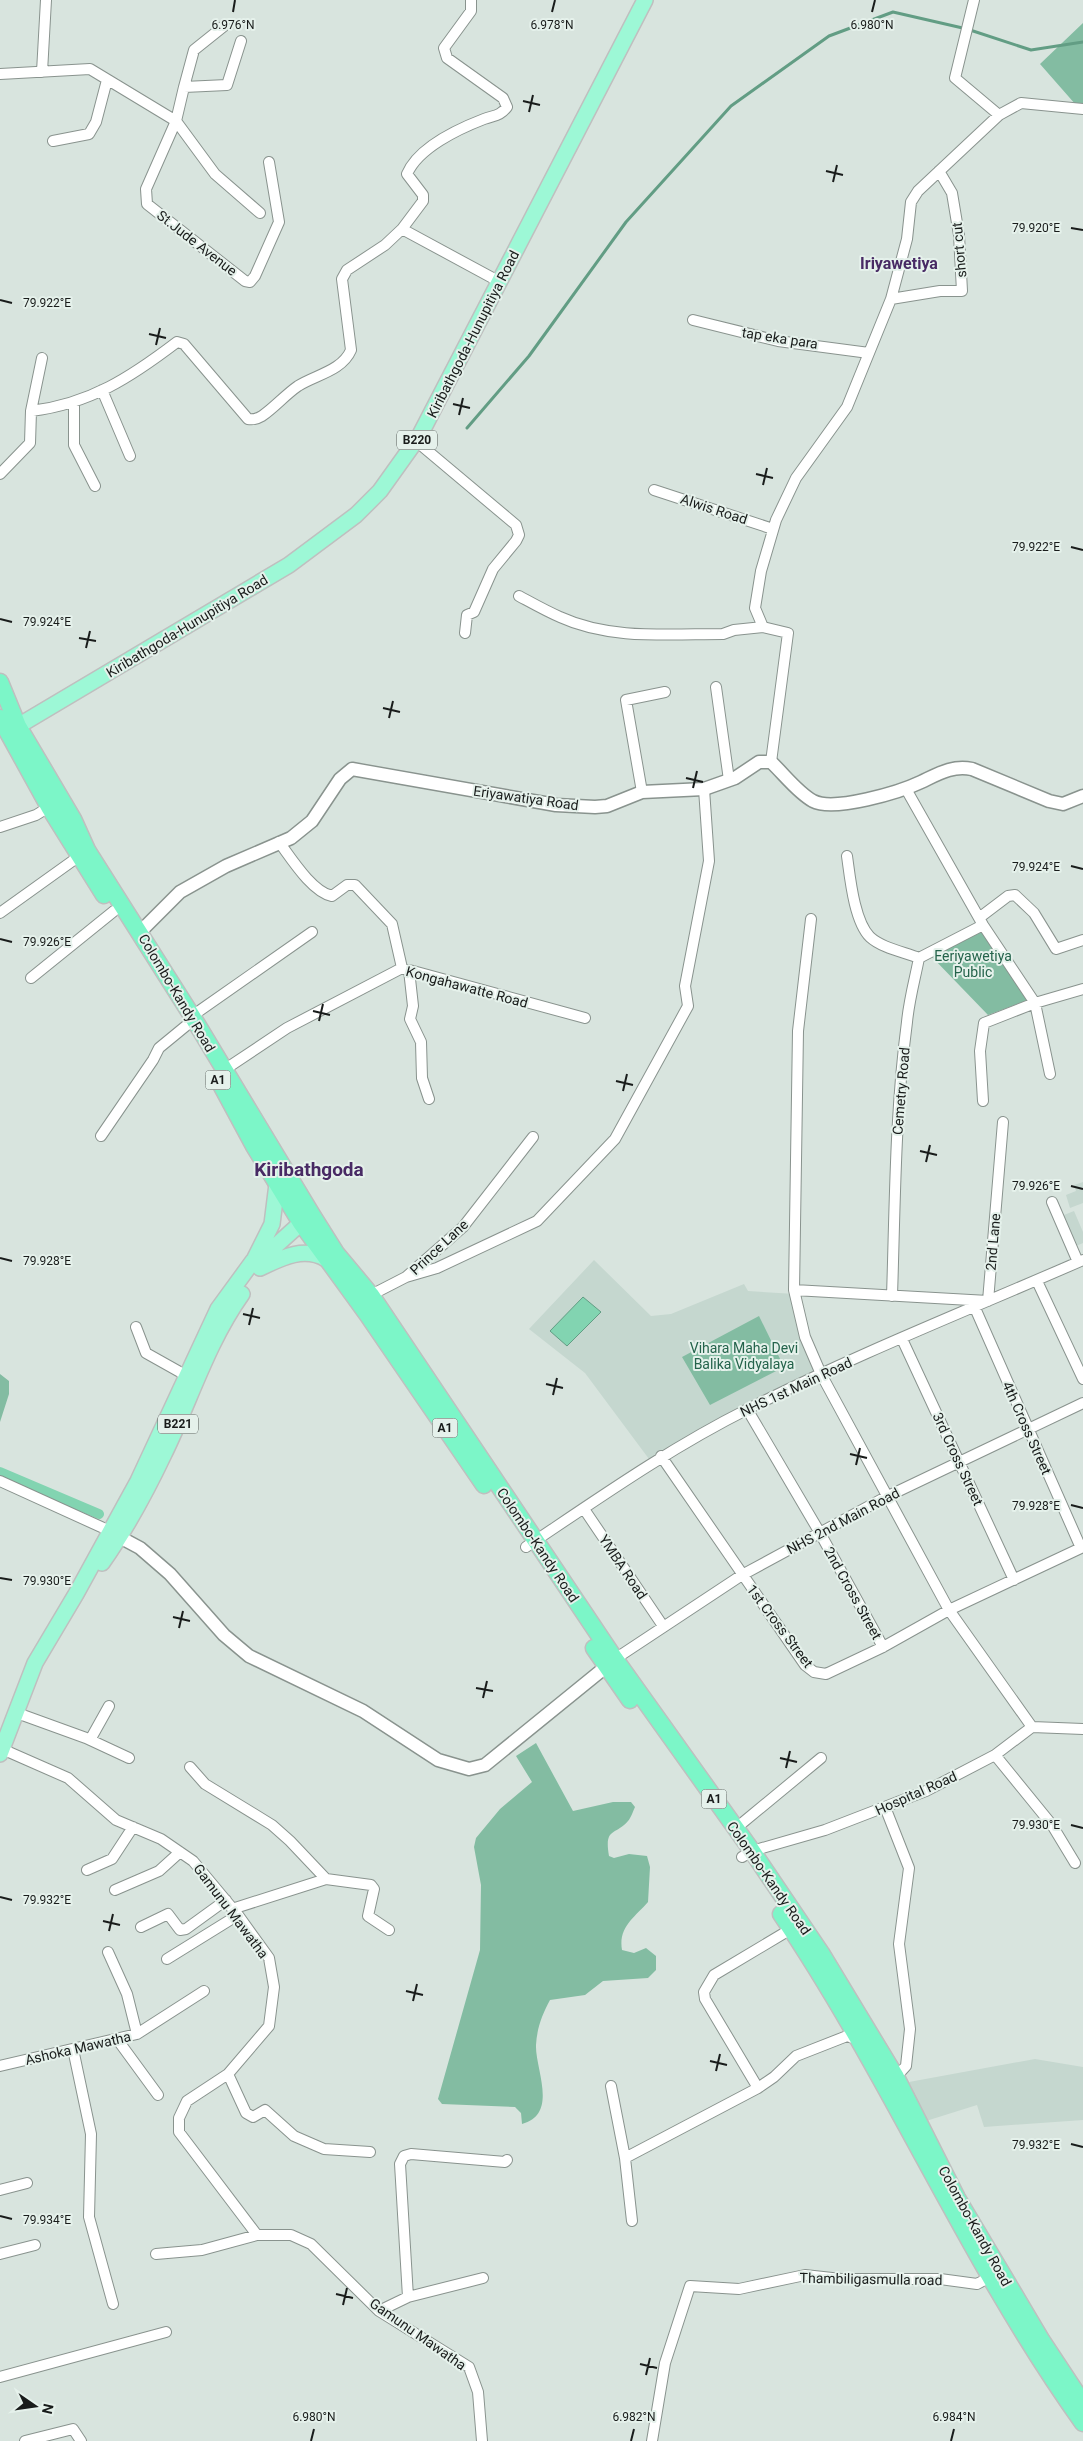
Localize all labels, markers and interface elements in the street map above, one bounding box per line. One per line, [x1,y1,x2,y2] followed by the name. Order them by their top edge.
[211,18,255,32] text: 6.976°N
[530,18,574,32] text: 6.978°N
[850,18,894,32] text: 6.980°N
[154,207,240,279] street label: St.Jude Avenue
[949,221,969,278] street label: short cut
[1012,221,1060,235] text: 79.920°E
[424,248,522,420] street label: Kiribathgoda-Hunupitiya Road
[860,254,938,273] district label: Iriyawetiya
[23,296,71,310] text: 79.922°E
[741,324,819,352] street label: tap eka para
[397,430,437,450] road number: B220
[679,491,749,527] street label: Alwis Road
[1012,540,1060,554] text: 79.922°E
[103,571,271,681] street label: Kiribathgoda-Hunupitiya Road
[23,615,71,629] text: 79.924°E
[472,783,580,813] street label: Eriyawatiya Road
[1012,860,1060,874] text: 79.924°E
[135,931,219,1055] street label: Colombo-Kandy Road
[23,935,71,949] text: 79.926°E
[934,948,1012,980] park label: Eeriyawetiya Public
[404,963,530,1011] street label: Kongahawatte Road
[889,1047,913,1135] street label: Cemetry Road
[206,1070,230,1090] road number: A1
[254,1158,364,1181] district label: Kiribathgoda
[1012,1179,1060,1193] text: 79.926°E
[983,1213,1003,1271] street label: 2nd Lane
[407,1216,471,1278] street label: Prince Lane
[23,1254,71,1268] text: 79.928°E
[690,1340,798,1372] park label: Vihara Maha Devi Balika Vidyalaya
[738,1354,854,1420] street label: NHS 1st Main Road
[999,1379,1055,1477] street label: 4th Cross Street
[930,1410,987,1508] street label: 3rd Cross Street
[158,1415,198,1434] road number: B221
[432,1419,458,1438] road number: A1
[494,1485,582,1605] street label: Colombo-Kandy Road
[784,1485,902,1557] street label: NHS 2nd Main Road
[1012,1499,1060,1513] text: 79.928°E
[596,1532,650,1602] street label: YMBA Road
[821,1544,885,1643] street label: 2nd Cross Street
[23,1574,71,1588] text: 79.930°E
[744,1581,817,1671] street label: 1st Cross Street
[873,1768,959,1818] street label: Hospital Road
[702,1790,726,1808] road number: A1
[724,1818,814,1938] street label: Colombo-Kandy Road
[1012,1818,1060,1832] text: 79.930°E
[190,1861,272,1961] street label: Gamunu Mawatha
[23,1893,71,1907] text: 79.932°E
[24,2028,132,2068] street label: Ashoka Mawatha
[1012,2138,1060,2152] text: 79.932°E
[935,2163,1015,2289] street label: Colombo-Kandy Road
[23,2213,71,2227] text: 79.934°E
[800,2270,942,2288] street label: Thambiligasmulla road
[367,2295,469,2373] street label: Gamunu Mawatha
[10,2381,60,2431] north arrow
[39,2402,57,2416] text: N
[292,2410,336,2424] text: 6.980°N
[612,2410,656,2424] text: 6.982°N
[932,2410,976,2424] text: 6.984°N

